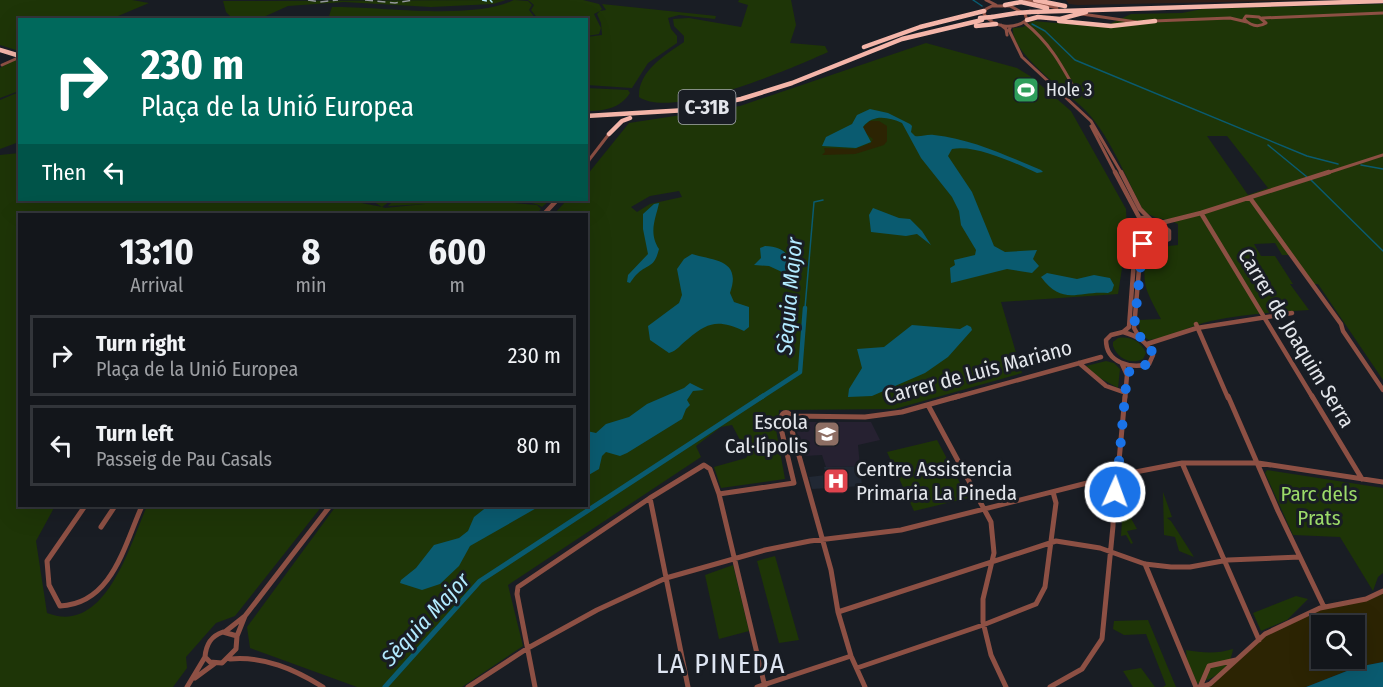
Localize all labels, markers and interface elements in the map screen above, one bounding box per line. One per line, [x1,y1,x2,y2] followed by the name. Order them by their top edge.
[141,40,244,90] text: 230 m
[42,42,120,120] icon: right
[1011,75,1041,105] sports icon: Hole 3
[1046,79,1092,101] place label: Hole 3
[678,90,736,124] road number: C-31B
[141,91,414,123] text: Plaça de la Unió Europea
[98,156,131,189] icon: left
[42,159,86,186] text: Then
[1117,218,1168,269] pin
[1126,227,1159,260] icon: arrive
[120,230,194,274] text: 13:10
[301,230,321,274] text: 8
[428,230,486,274] text: 600
[771,235,808,357] water label: Sèquia Major
[1232,244,1360,432] street label: Carrer de Joaquim Serra
[130,273,183,297] text: Arrival
[296,273,326,297] text: min
[450,273,465,297] text: m
[96,330,185,357] text: Turn right
[881,334,1075,410] street label: Carrer de Luis Mariano
[45,339,78,372] icon: right
[508,342,561,369] text: 230 m
[96,357,298,381] text: Plaça de la Unió Europea
[725,409,808,459] place label: Escola Cal·lípolis
[812,419,842,449] school or university icon: Escola Cal·lípolis
[96,420,174,447] text: Turn left
[45,429,78,462] icon: left
[516,432,561,459] text: 80 m
[96,447,272,471] text: Passeig de Pau Casals
[856,456,1017,506] place label: Centre Assistencia Primaria La Pineda
[1083,460,1147,524] position arrow
[821,466,851,496] hospital icon: Centre Assistencia Primaria La Pineda
[1281,481,1358,531] park label: Parc dels Prats
[375,566,476,672] water label: Sèquia Major
[1311,615,1365,669] map controls
[1311,615,1365,669] button: search
[656,647,786,680] district label: LA PINEDA

